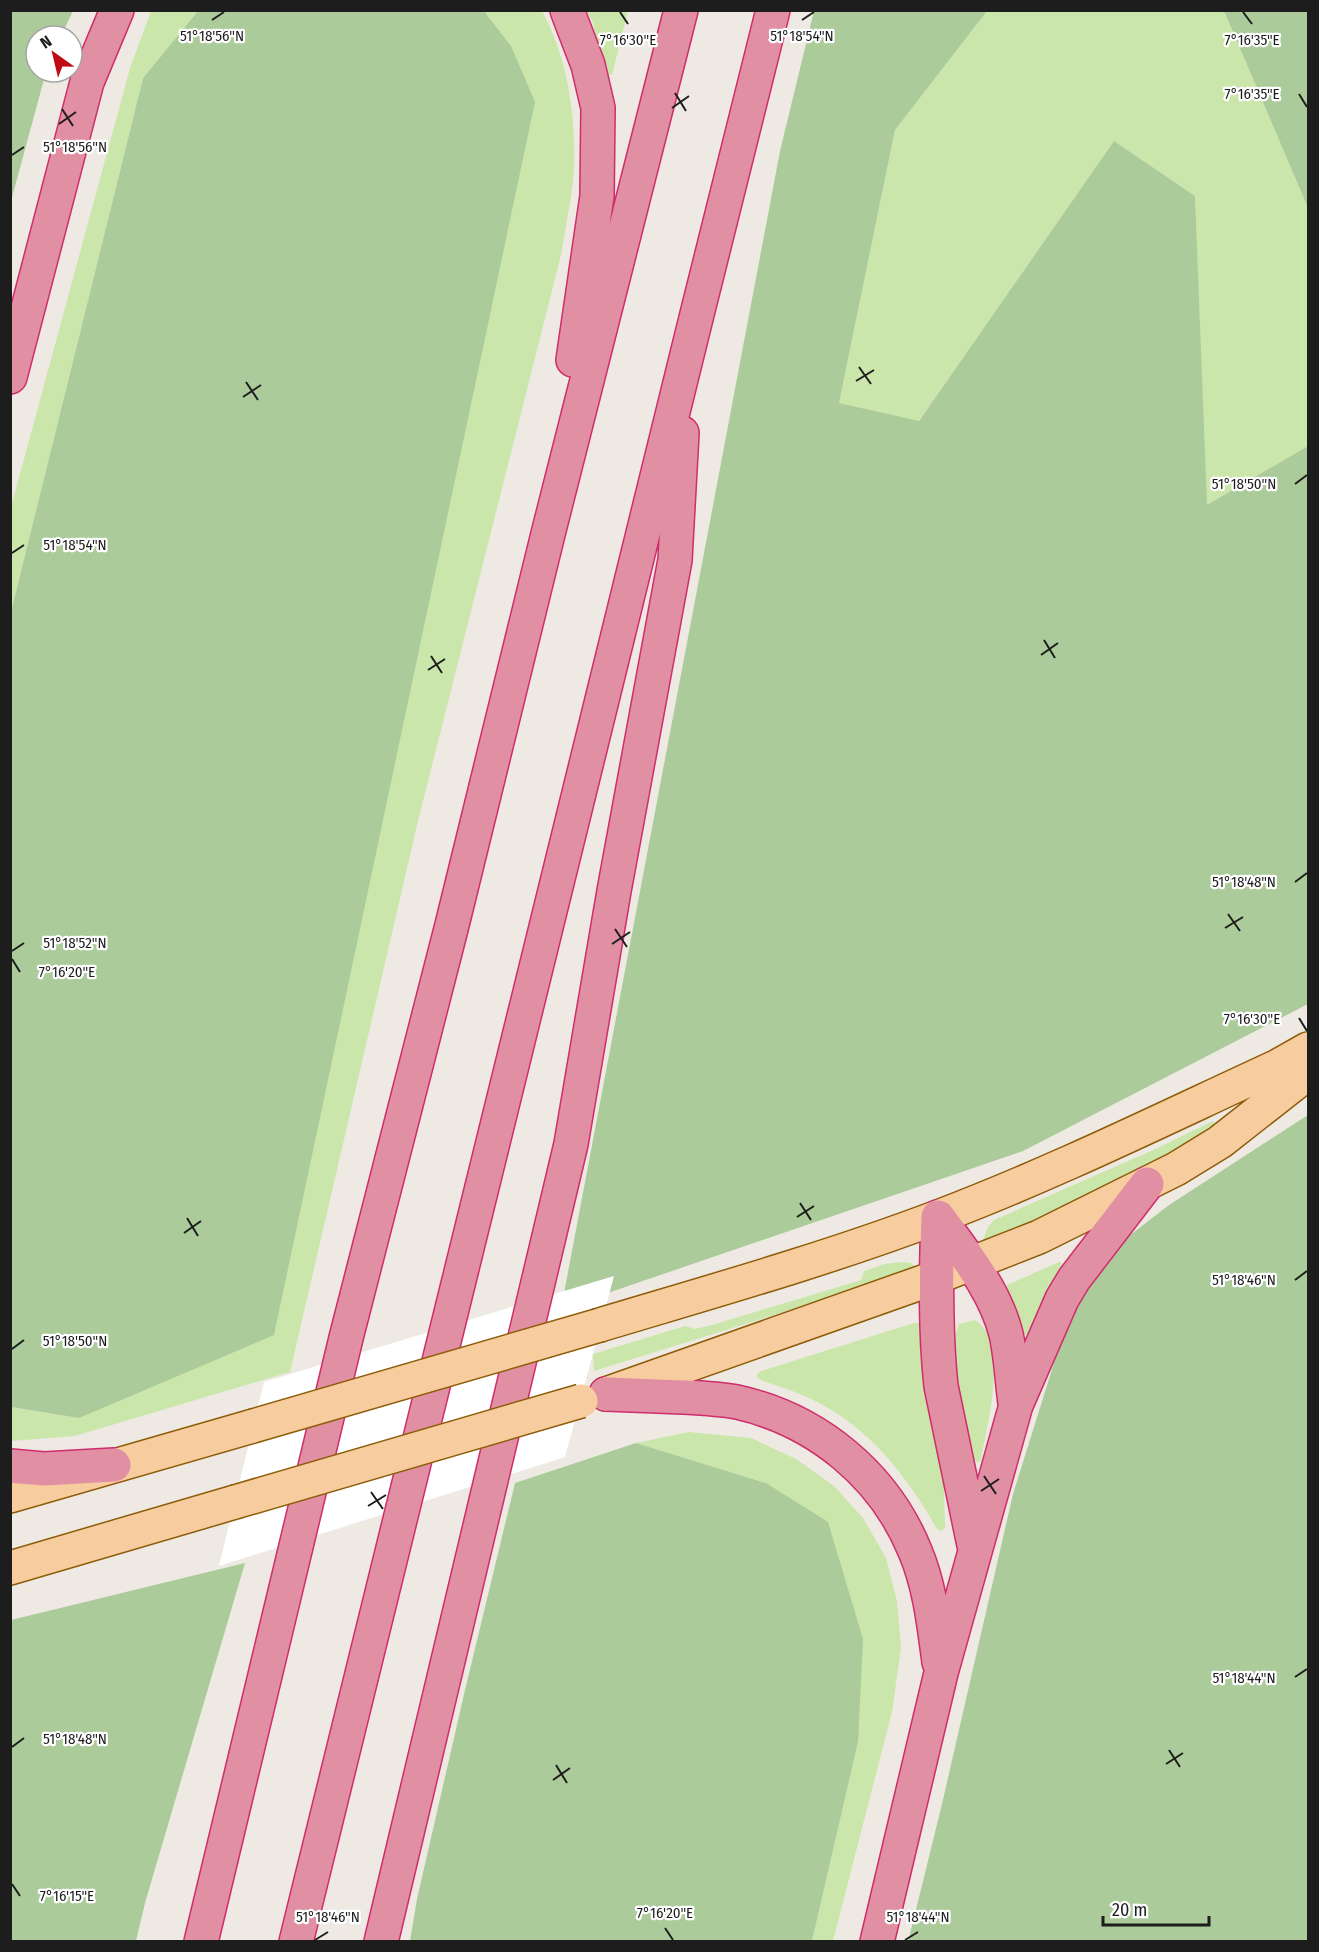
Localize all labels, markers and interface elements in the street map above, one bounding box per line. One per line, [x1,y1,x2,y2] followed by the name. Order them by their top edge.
[24,24,84,84] north arrow
[180,27,244,45] text: 51°18'56"N
[770,27,834,45] text: 51°18'54"N
[37,31,55,53] text: N
[600,31,656,49] text: 7°16'30"E
[1224,31,1280,49] text: 7°16'35"E
[1224,85,1280,103] text: 7°16'35"E
[43,138,107,156] text: 51°18'56"N
[1212,475,1276,493] text: 51°18'50"N
[43,536,107,554] text: 51°18'54"N
[1212,873,1276,891] text: 51°18'48"N
[43,934,107,952] text: 51°18'52"N
[39,963,95,981] text: 7°16'20"E
[1224,1010,1280,1028] text: 7°16'30"E
[1212,1271,1276,1289] text: 51°18'46"N
[43,1332,107,1350] text: 51°18'50"N
[1212,1669,1276,1687] text: 51°18'44"N
[43,1730,107,1748] text: 51°18'48"N
[40,1887,94,1905] text: 7°16'15"E
[1103,1889,1210,1927] scale bar
[1112,1899,1147,1921] text: 20 m
[637,1904,693,1922] text: 7°16'20"E
[296,1908,360,1926] text: 51°18'46"N
[886,1908,950,1926] text: 51°18'44"N

